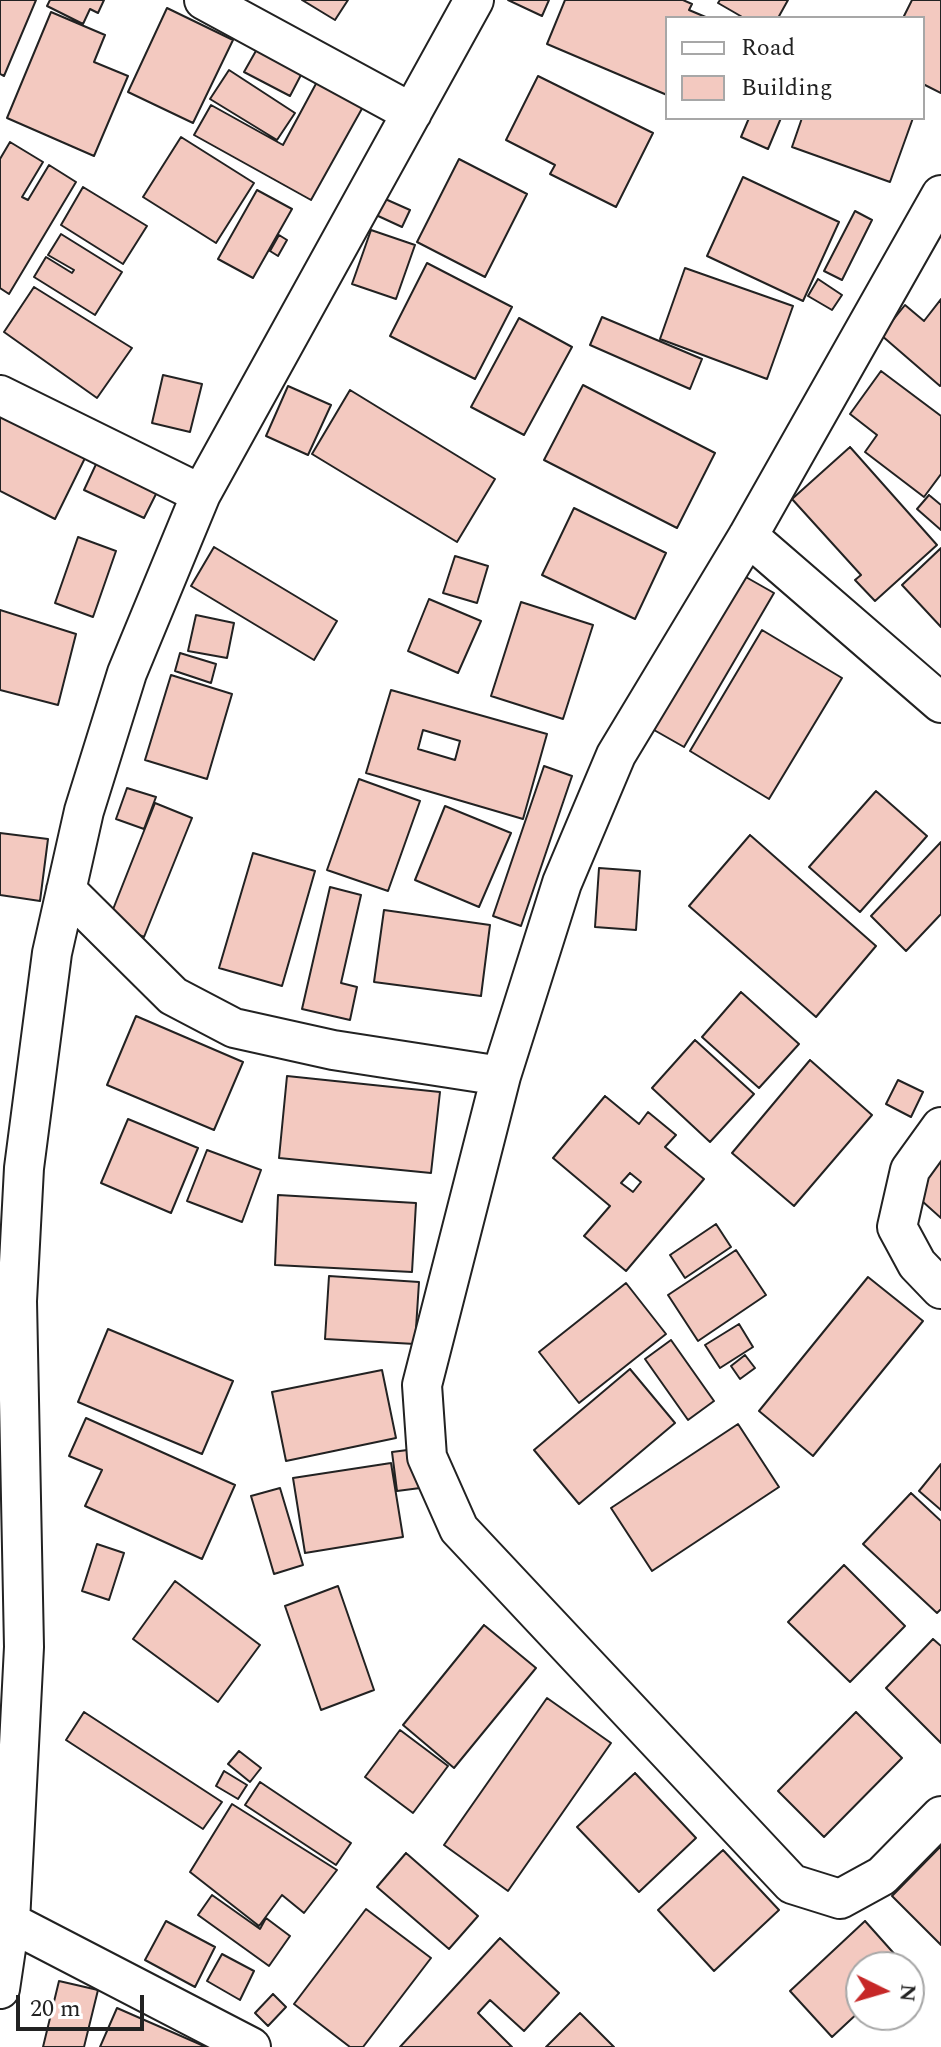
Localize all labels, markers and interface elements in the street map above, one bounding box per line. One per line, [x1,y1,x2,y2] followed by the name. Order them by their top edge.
[665,16,925,120] legend
[741,30,795,66] text: Road
[741,70,833,106] text: Building
[845,1951,925,2031] north arrow
[20,1979,148,2029] scale bar
[890,1983,925,2003] text: N
[30,1991,81,2027] text: 20 m

